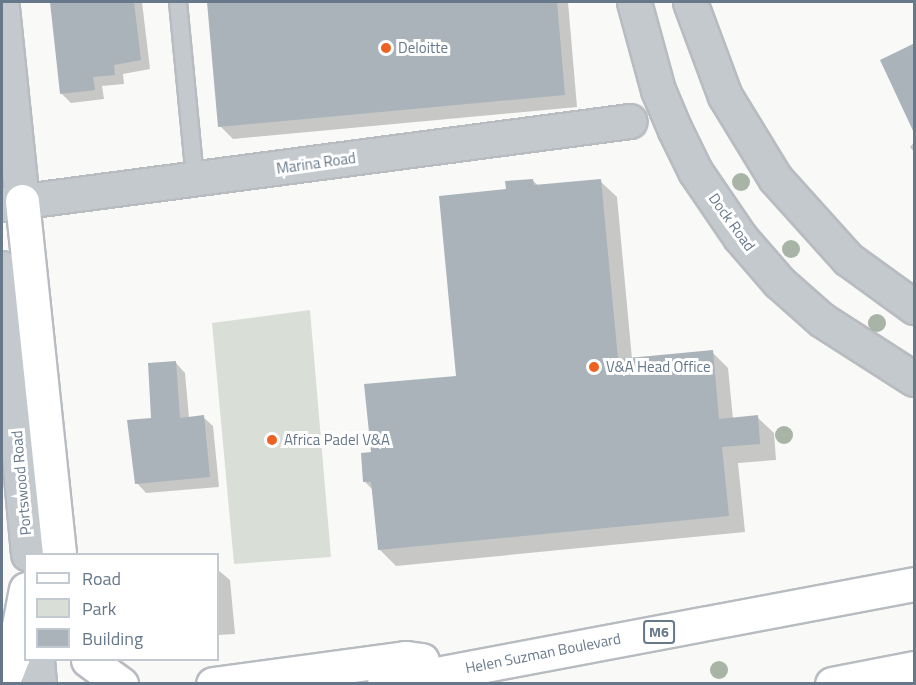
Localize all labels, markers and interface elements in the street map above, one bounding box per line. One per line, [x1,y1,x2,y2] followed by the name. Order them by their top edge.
[398,39,448,57] place label: Deloitte
[379,41,393,55] marker: Deloitte
[275,149,357,177] street label: Marina Road
[705,190,759,254] street label: Dock Road
[606,358,711,376] place label: V&A Head Office
[587,360,601,374] marker: V&A Head Office
[7,430,35,536] street label: Portswood Road
[284,431,390,449] place label: Africa Padel V&A
[265,433,279,447] marker: Africa Padel V&A
[24,553,219,661] legend
[82,565,121,592] text: Road
[82,595,116,622] text: Park
[642,621,676,643] road number: M6
[82,625,143,652] text: Building
[464,629,622,677] street label: Helen Suzman Boulevard

